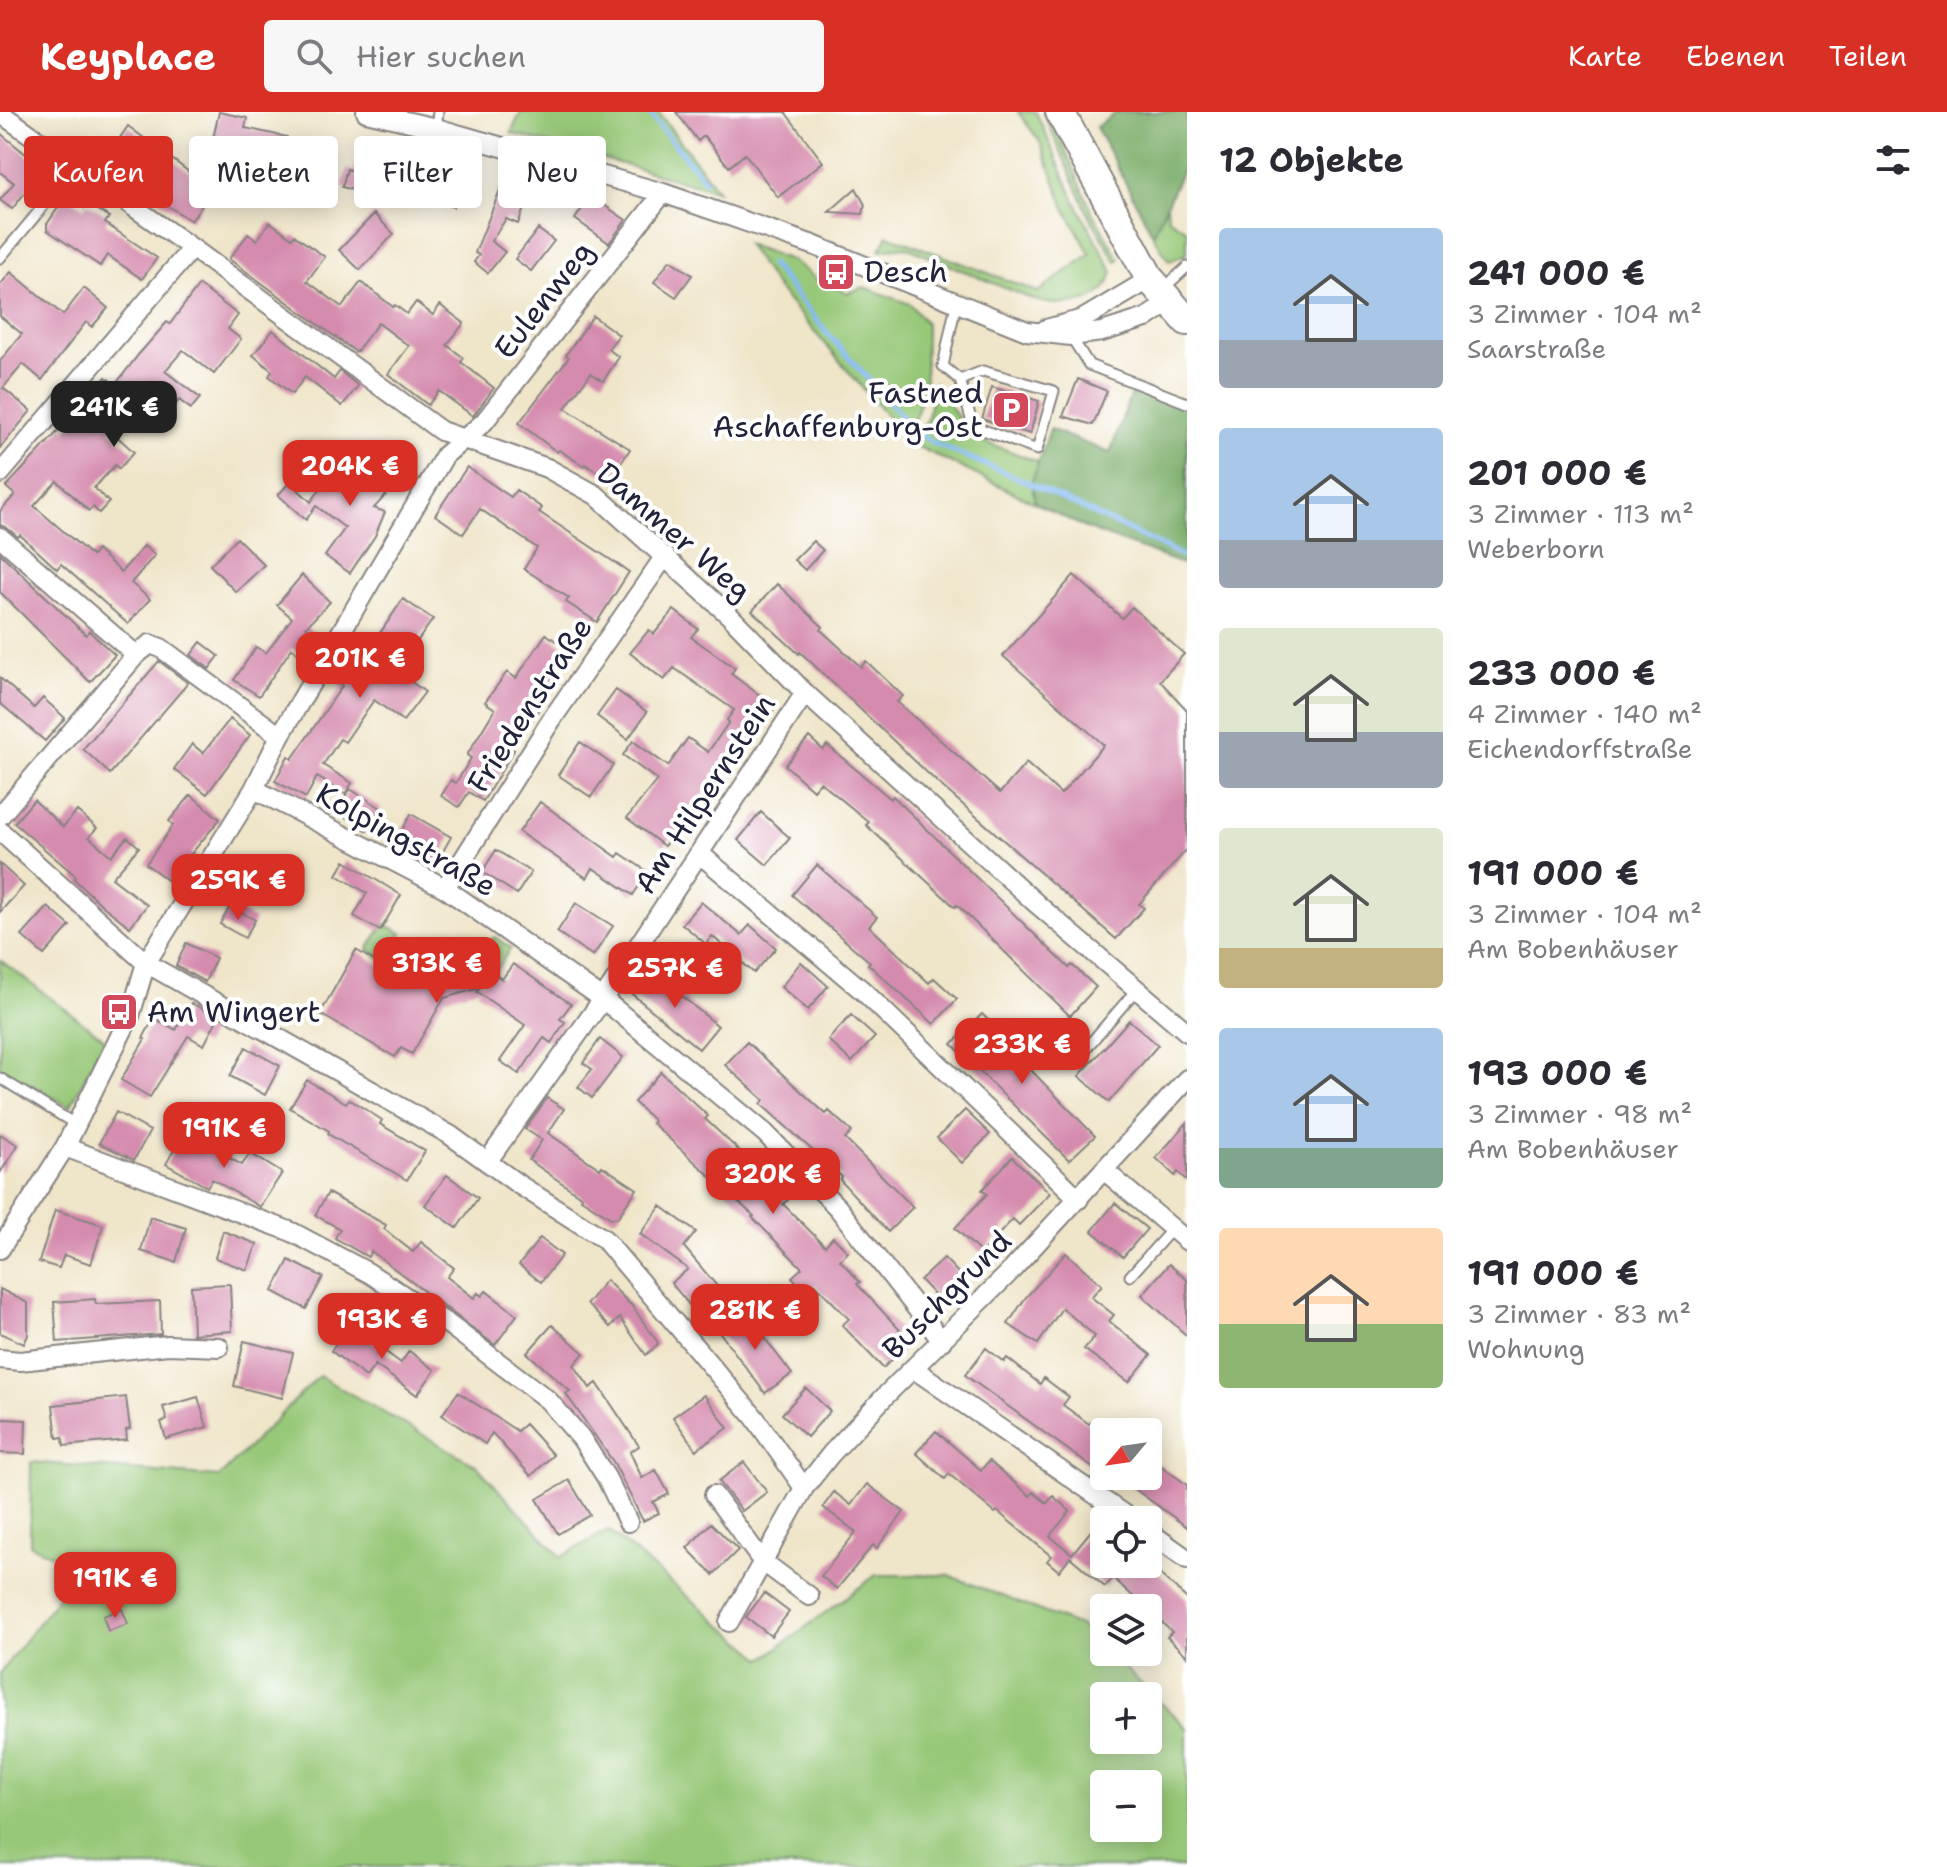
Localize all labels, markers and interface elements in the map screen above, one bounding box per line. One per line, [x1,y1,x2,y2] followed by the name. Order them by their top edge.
[264,20,824,92] search box
[40,31,216,82] text: Keyplace
[292,34,336,78] icon: search
[356,36,526,77] text: Hier suchen
[1568,37,1642,75] text: Karte
[1686,37,1785,75] text: Ebenen
[1829,37,1907,75] text: Teilen
[24,136,173,208] chip: Kaufen
[189,136,338,208] chip: Mieten
[354,136,482,208] chip: Filter
[498,136,606,208] chip: Neu
[1219,137,1404,183] text: 12 Objekte
[1871,138,1915,182] icon: filters
[485,232,603,367] street label: Eulenweg
[1467,250,1645,296] text: 241 000 €
[815,251,857,293] bus stop icon: Desch
[864,251,948,292] place label: Desch
[1283,260,1379,356] icon: home
[1467,296,1702,331] text: 3 Zimmer · 104 m²
[1467,331,1606,366] text: Saarstraße
[713,372,983,447] place label: Fastned Aschaffenburg-Ost
[49,381,179,449] pin: 241K €
[69,389,159,424] text: 241K €
[990,389,1032,431] parking icon: Fastned Aschaffenburg-Ost
[285,440,415,508] pin: 204K €
[301,448,399,483] text: 204K €
[1467,450,1647,496] text: 201 000 €
[588,453,761,610] street label: Dammer Weg
[1283,460,1379,556] icon: home
[1467,496,1694,531] text: 3 Zimmer · 113 m²
[1467,531,1604,566] text: Weberborn
[458,609,602,800] street label: Friedenstraße
[295,632,425,700] pin: 201K €
[314,640,406,675] text: 201K €
[1467,650,1656,696] text: 233 000 €
[1283,660,1379,756] icon: home
[625,686,785,902] street label: Am Hilpernstein
[1467,696,1702,731] text: 4 Zimmer · 140 m²
[1467,731,1692,766] text: Eichendorffstraße
[309,773,504,906] street label: Kolpingstraße
[1467,850,1639,896] text: 191 000 €
[173,854,303,922] pin: 259K €
[1283,860,1379,956] icon: home
[190,862,286,897] text: 259K €
[1467,896,1702,931] text: 3 Zimmer · 104 m²
[1467,931,1679,966] text: Am Bobenhäuser
[372,937,502,1005] pin: 313K €
[610,942,740,1010] pin: 257K €
[391,945,483,980] text: 313K €
[627,950,724,985] text: 257K €
[98,991,140,1033] bus stop icon: Am Wingert
[147,991,321,1032] place label: Am Wingert
[957,1018,1087,1086] pin: 233K €
[973,1026,1071,1061] text: 233K €
[1467,1050,1648,1096] text: 193 000 €
[1283,1060,1379,1156] icon: home
[1467,1096,1692,1131] text: 3 Zimmer · 98 m²
[159,1102,289,1170] pin: 191K €
[181,1110,267,1145] text: 191K €
[1467,1131,1679,1166] text: Am Bobenhäuser
[708,1148,838,1216] pin: 320K €
[724,1156,822,1191] text: 320K €
[873,1221,1020,1368] street label: Buschgrund
[1467,1250,1639,1296] text: 191 000 €
[1283,1260,1379,1356] icon: home
[690,1284,820,1352] pin: 281K €
[709,1292,801,1327] text: 281K €
[317,1293,447,1361] pin: 193K €
[1467,1296,1691,1331] text: 3 Zimmer · 83 m²
[336,1301,428,1336] text: 193K €
[1467,1331,1585,1366] text: Wohnung
[1090,1418,1162,1490] north arrow
[1090,1418,1162,1842] map controls
[1090,1506,1162,1578] button: locate
[50,1552,180,1620] pin: 191K €
[72,1560,158,1595] text: 191K €
[1090,1594,1162,1666] button: layers
[1090,1682,1162,1754] button: +
[1090,1770,1162,1842] button: −

